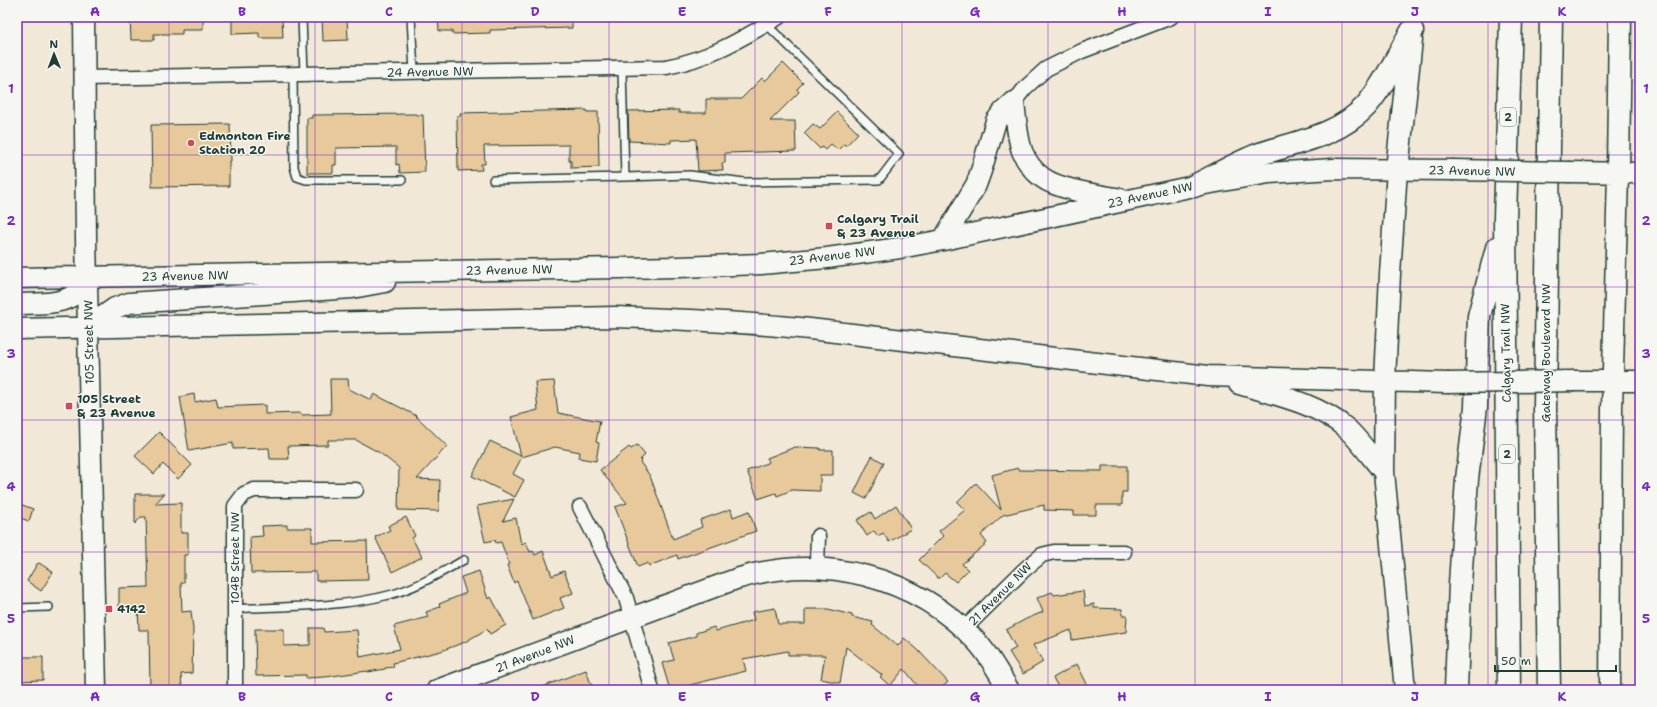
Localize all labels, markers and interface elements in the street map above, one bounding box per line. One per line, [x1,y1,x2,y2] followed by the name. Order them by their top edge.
[90,3,100,20] text: A
[238,3,246,20] text: B
[385,3,393,20] text: C
[530,3,540,20] text: D
[678,3,687,20] text: E
[824,3,832,20] text: F
[970,3,981,20] text: G
[1117,3,1127,20] text: H
[1264,3,1272,20] text: I
[1411,3,1419,20] text: J
[1558,3,1567,20] text: K
[34,34,74,74] north arrow
[49,37,59,52] text: N
[386,63,474,81] street label: 24 Avenue NW
[8,80,14,97] text: 1
[1643,80,1649,97] text: 1
[1500,108,1516,126] road number: 2
[199,128,291,158] place label: Edmonton Fire Station 20
[186,138,196,148] marker: Edmonton Fire Station 20
[1428,162,1516,180] street label: 23 Avenue NW
[1106,178,1194,212] street label: 23 Avenue NW
[837,211,919,241] place label: Calgary Trail & 23 Avenue
[6,212,16,229] text: 2
[1641,212,1651,229] text: 2
[824,221,834,231] marker: Calgary Trail & 23 Avenue
[788,243,876,269] street label: 23 Avenue NW
[465,261,553,279] street label: 23 Avenue NW
[141,267,229,285] street label: 23 Avenue NW
[1538,284,1554,422] street label: Gateway Boulevard NW
[80,300,98,384] street label: 105 Street NW
[1497,303,1515,403] street label: Calgary Trail NW
[6,345,16,362] text: 3
[1641,345,1651,362] text: 3
[77,391,156,421] place label: 105 Street & 23 Avenue
[64,401,74,411] marker: 105 Street & 23 Avenue
[1499,445,1515,463] road number: 2
[6,478,16,495] text: 4
[1641,478,1651,495] text: 4
[227,512,243,604] street label: 104B Street NW
[965,559,1035,629] street label: 21 Avenue NW
[117,601,147,617] place label: 4142
[104,604,114,614] marker: 4142
[7,610,15,627] text: 5
[1642,610,1650,627] text: 5
[493,631,577,677] street label: 21 Avenue NW
[1495,647,1616,673] scale bar
[1501,653,1531,669] text: 50 m
[90,688,100,705] text: A
[238,688,246,705] text: B
[385,688,393,705] text: C
[530,688,540,705] text: D
[678,688,687,705] text: E
[824,688,832,705] text: F
[970,688,981,705] text: G
[1117,688,1127,705] text: H
[1264,688,1272,705] text: I
[1411,688,1419,705] text: J
[1558,688,1567,705] text: K

